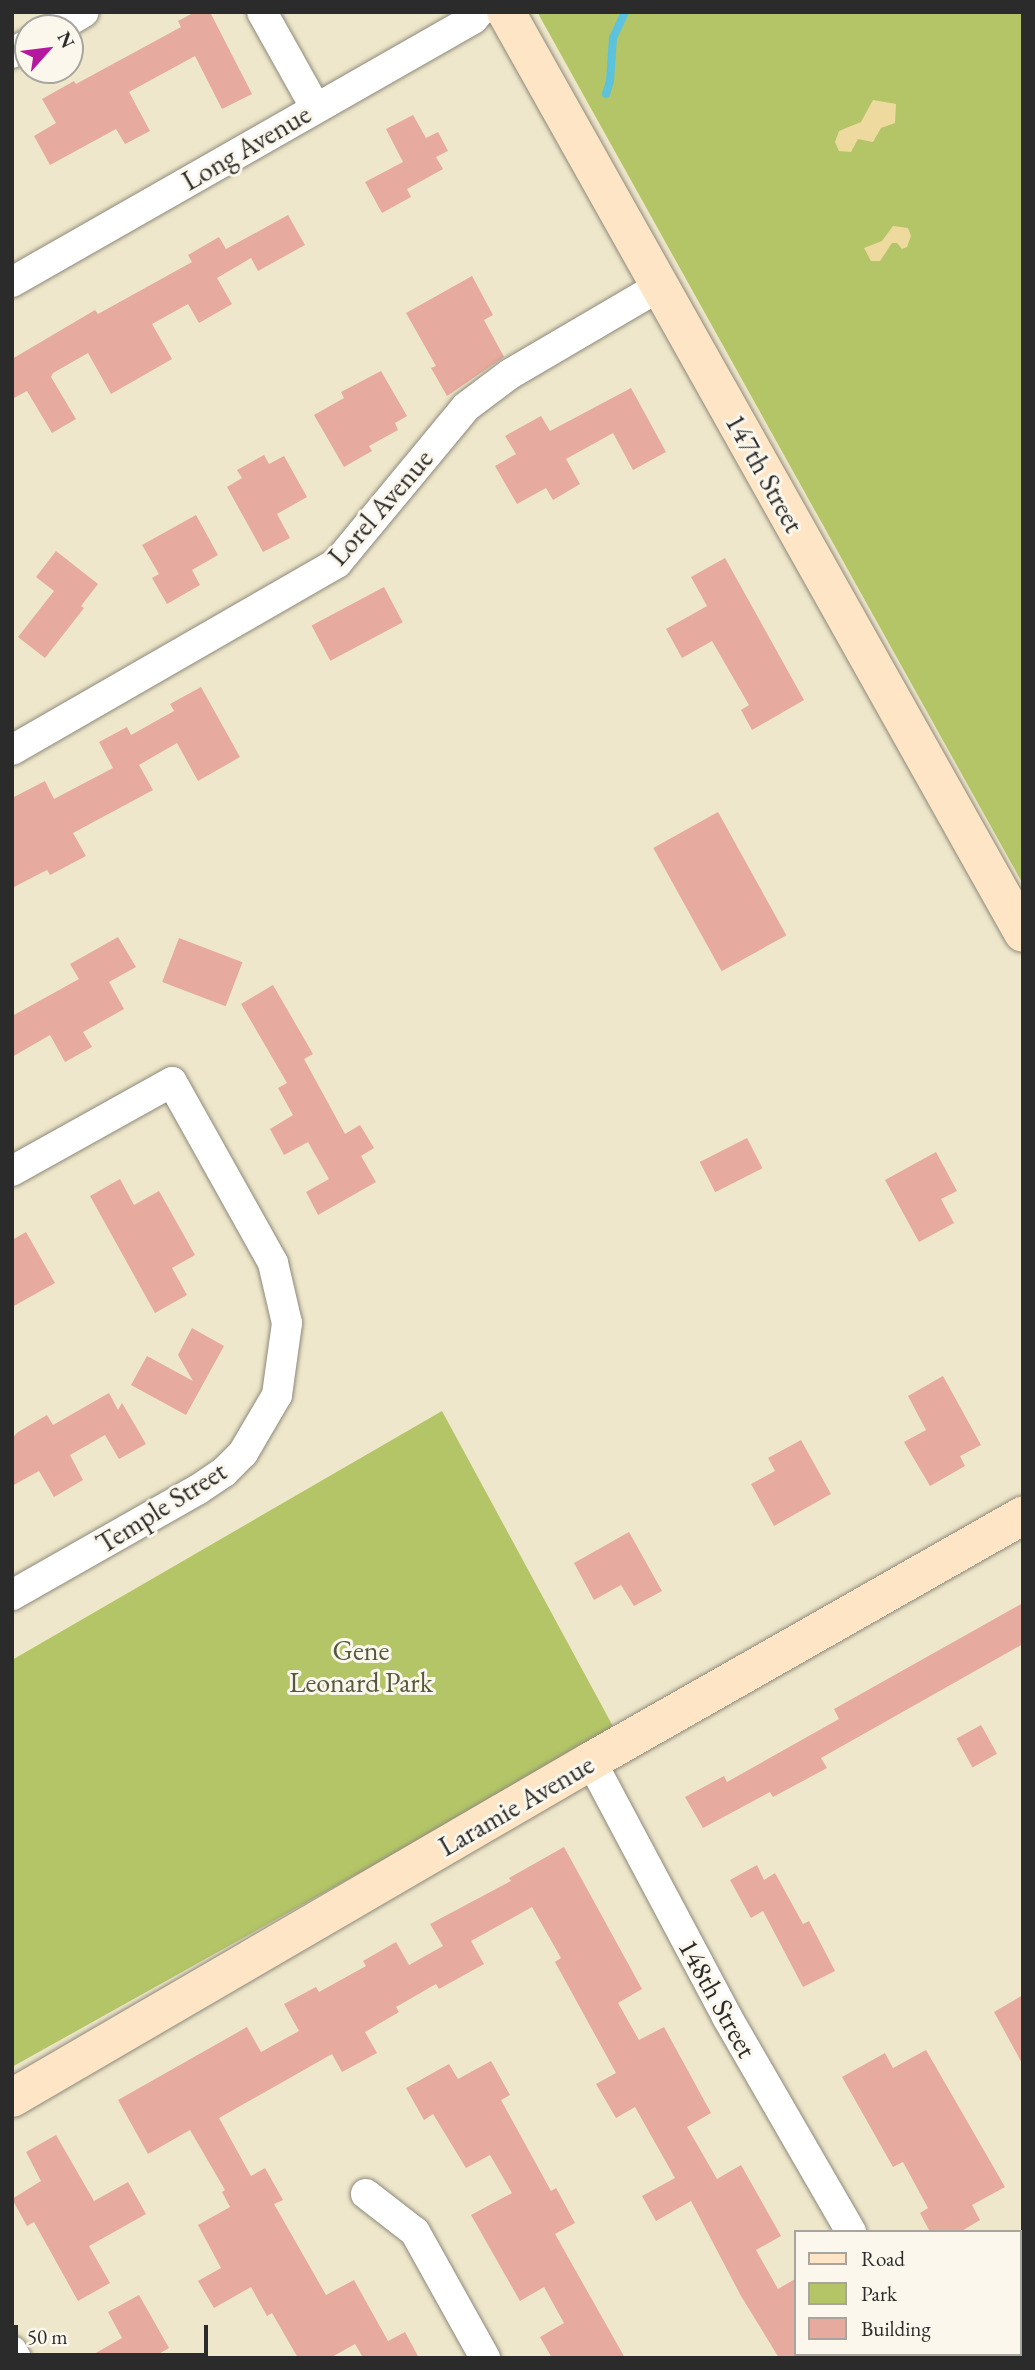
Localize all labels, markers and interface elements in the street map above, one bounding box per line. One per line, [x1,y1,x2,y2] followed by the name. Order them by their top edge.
[14,14,84,84] north arrow
[52,27,81,53] text: N
[176,97,316,197] street label: Long Avenue
[719,408,811,538] street label: 147th Street
[320,442,440,572] street label: Lorel Avenue
[90,1454,232,1560] street label: Temple Street
[289,1633,433,1699] park label: Gene Leonard Park
[432,1747,600,1863] street label: Laramie Avenue
[672,1933,764,2063] street label: 148th Street
[794,2230,1021,2356] legend
[861,2245,905,2272] text: Road
[861,2280,897,2307] text: Park
[18,2310,212,2354] scale bar
[861,2315,931,2342] text: Building
[27,2323,68,2350] text: 50 m

